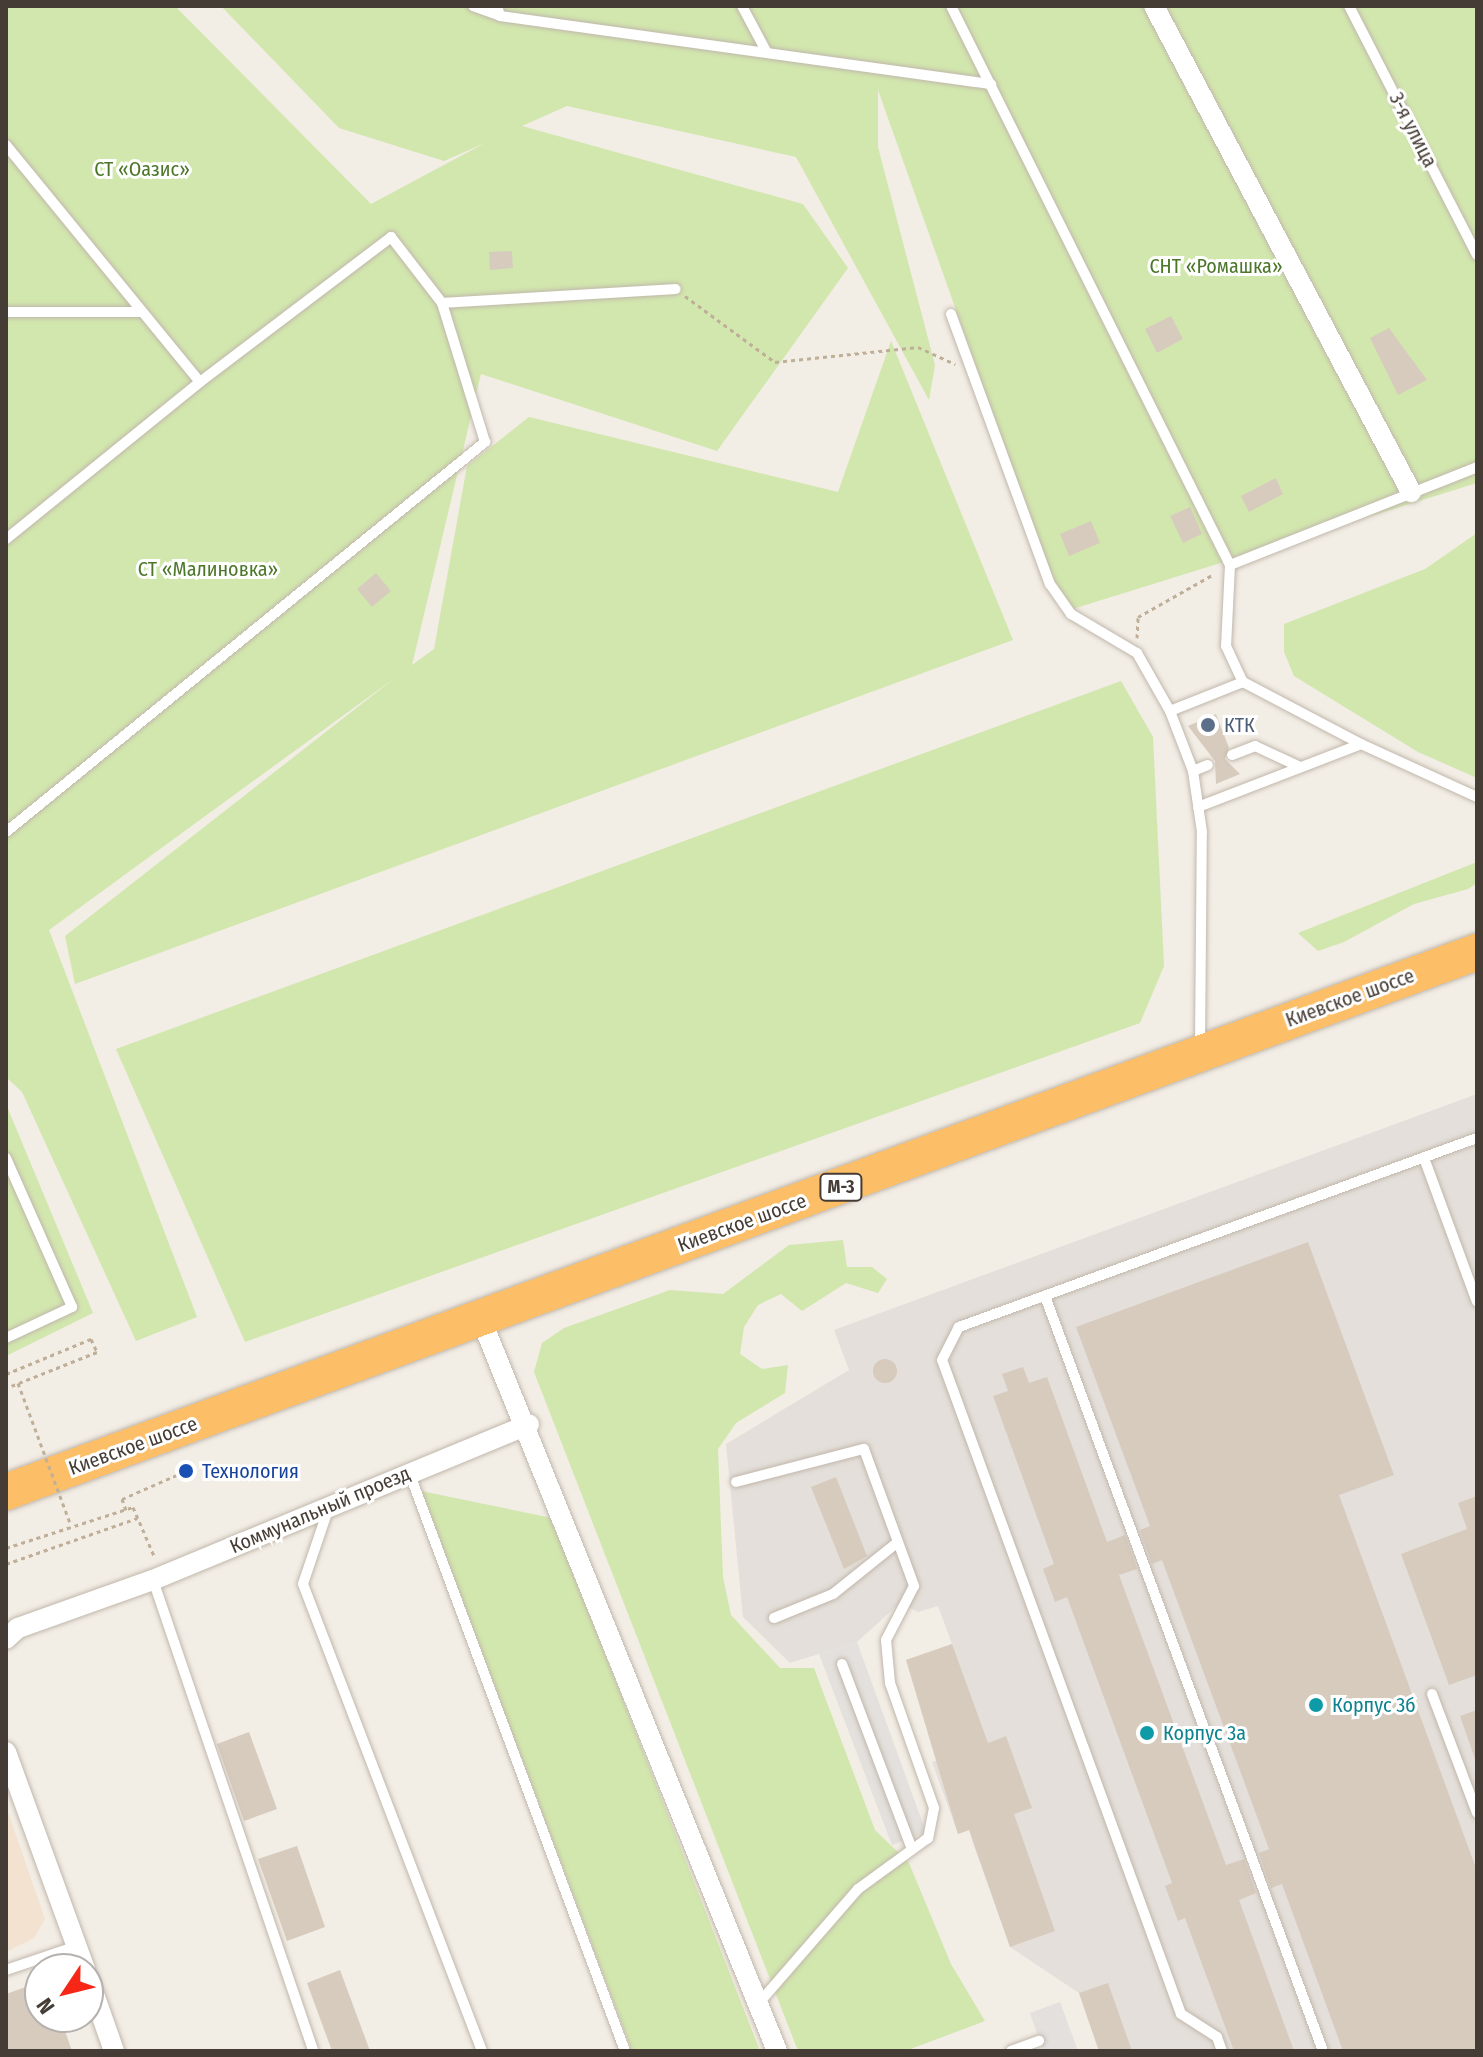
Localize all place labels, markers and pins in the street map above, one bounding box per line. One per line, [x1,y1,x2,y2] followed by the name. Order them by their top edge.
[1224,713,1255,737] place label: КТК
[1199,716,1217,734] marker: КТК
[202,1459,299,1483] place label: Технология
[177,1462,195,1480] marker: Технология
[1332,1693,1416,1717] place label: Корпус 3б
[1307,1696,1325,1714] marker: Корпус 3б
[1163,1721,1246,1745] place label: Корпус 3a
[1138,1724,1156,1742] marker: Корпус 3a

